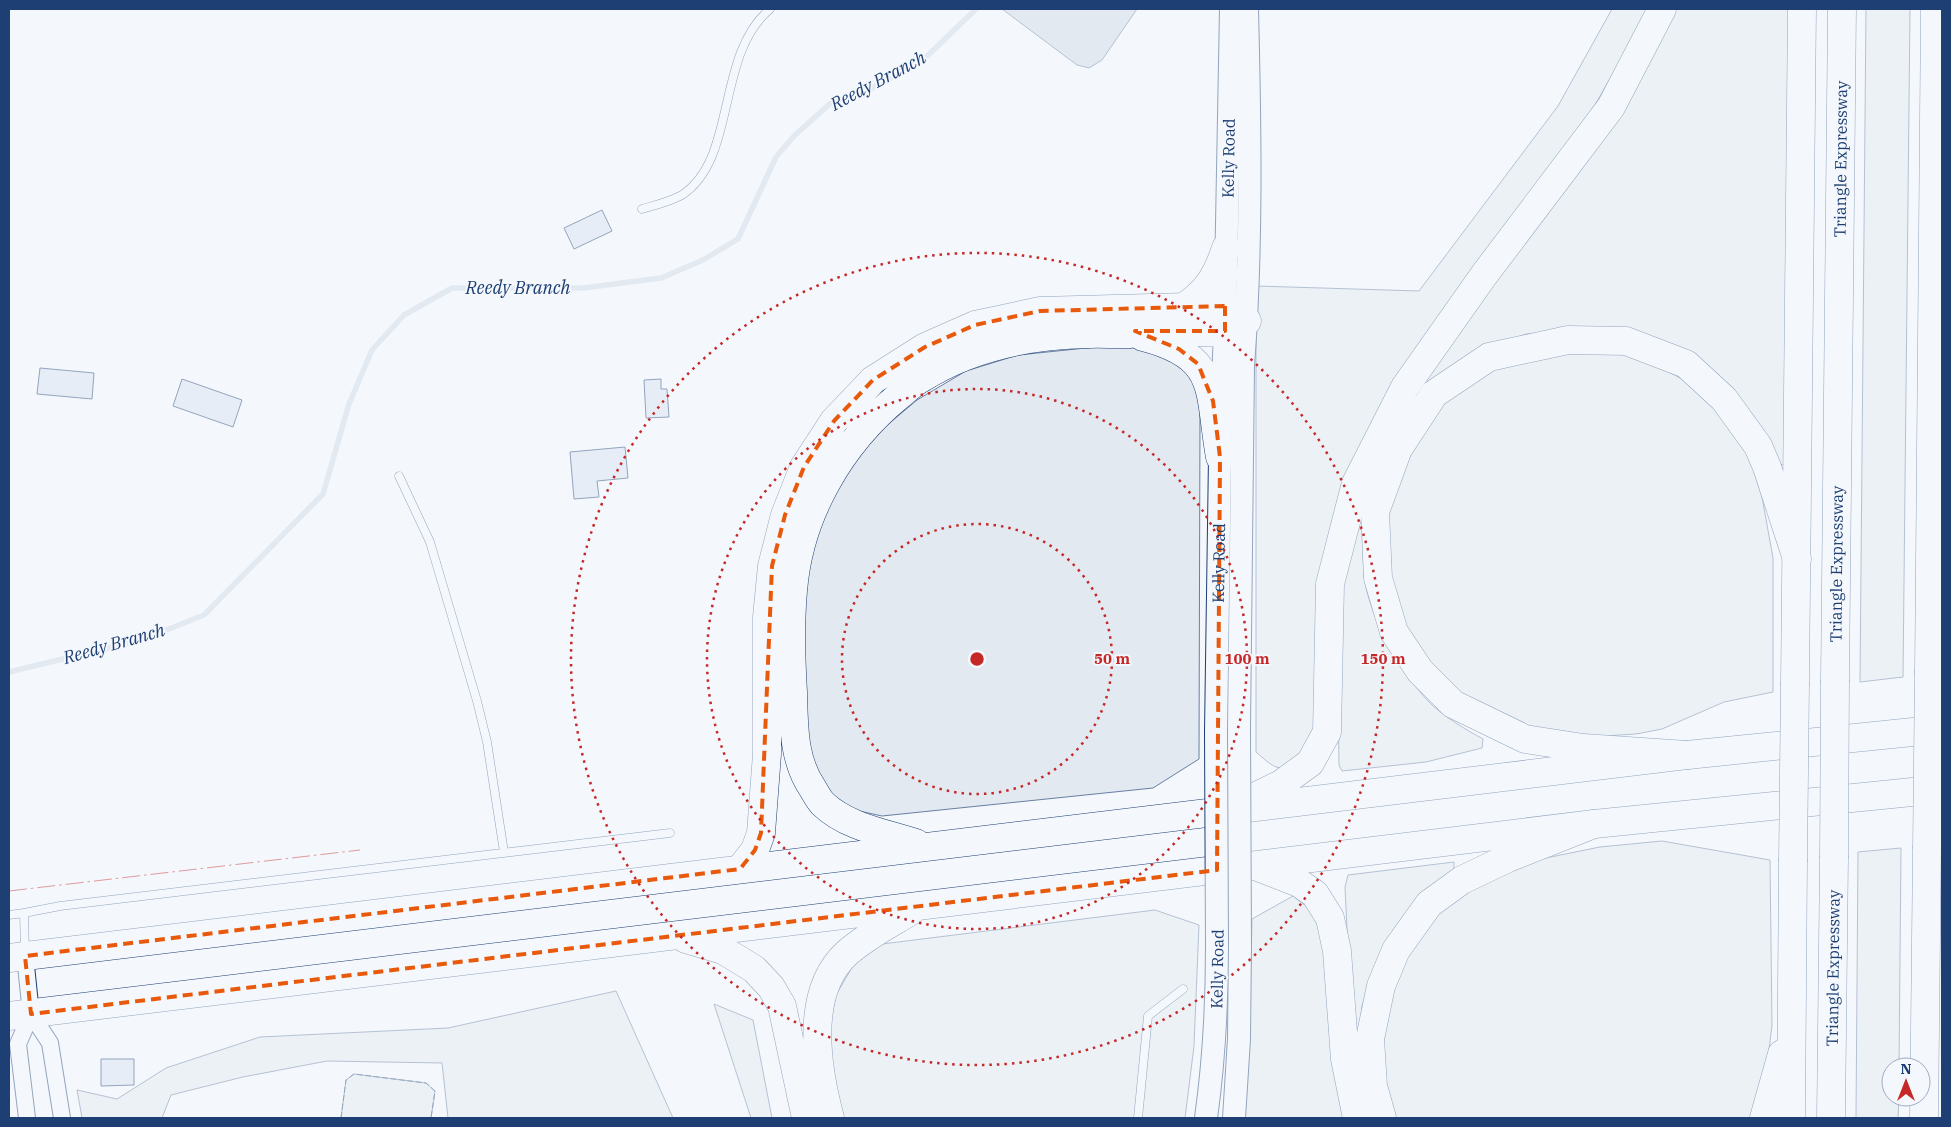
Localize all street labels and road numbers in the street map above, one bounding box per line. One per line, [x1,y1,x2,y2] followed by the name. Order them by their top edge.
[1830,80,1851,238] street label: Triangle Expressway
[1217,118,1239,198] street label: Kelly Road
[1825,485,1847,642] street label: Triangle Expressway
[1208,523,1229,603] street label: Kelly Road
[1822,889,1844,1047] street label: Triangle Expressway
[1206,929,1228,1009] street label: Kelly Road

